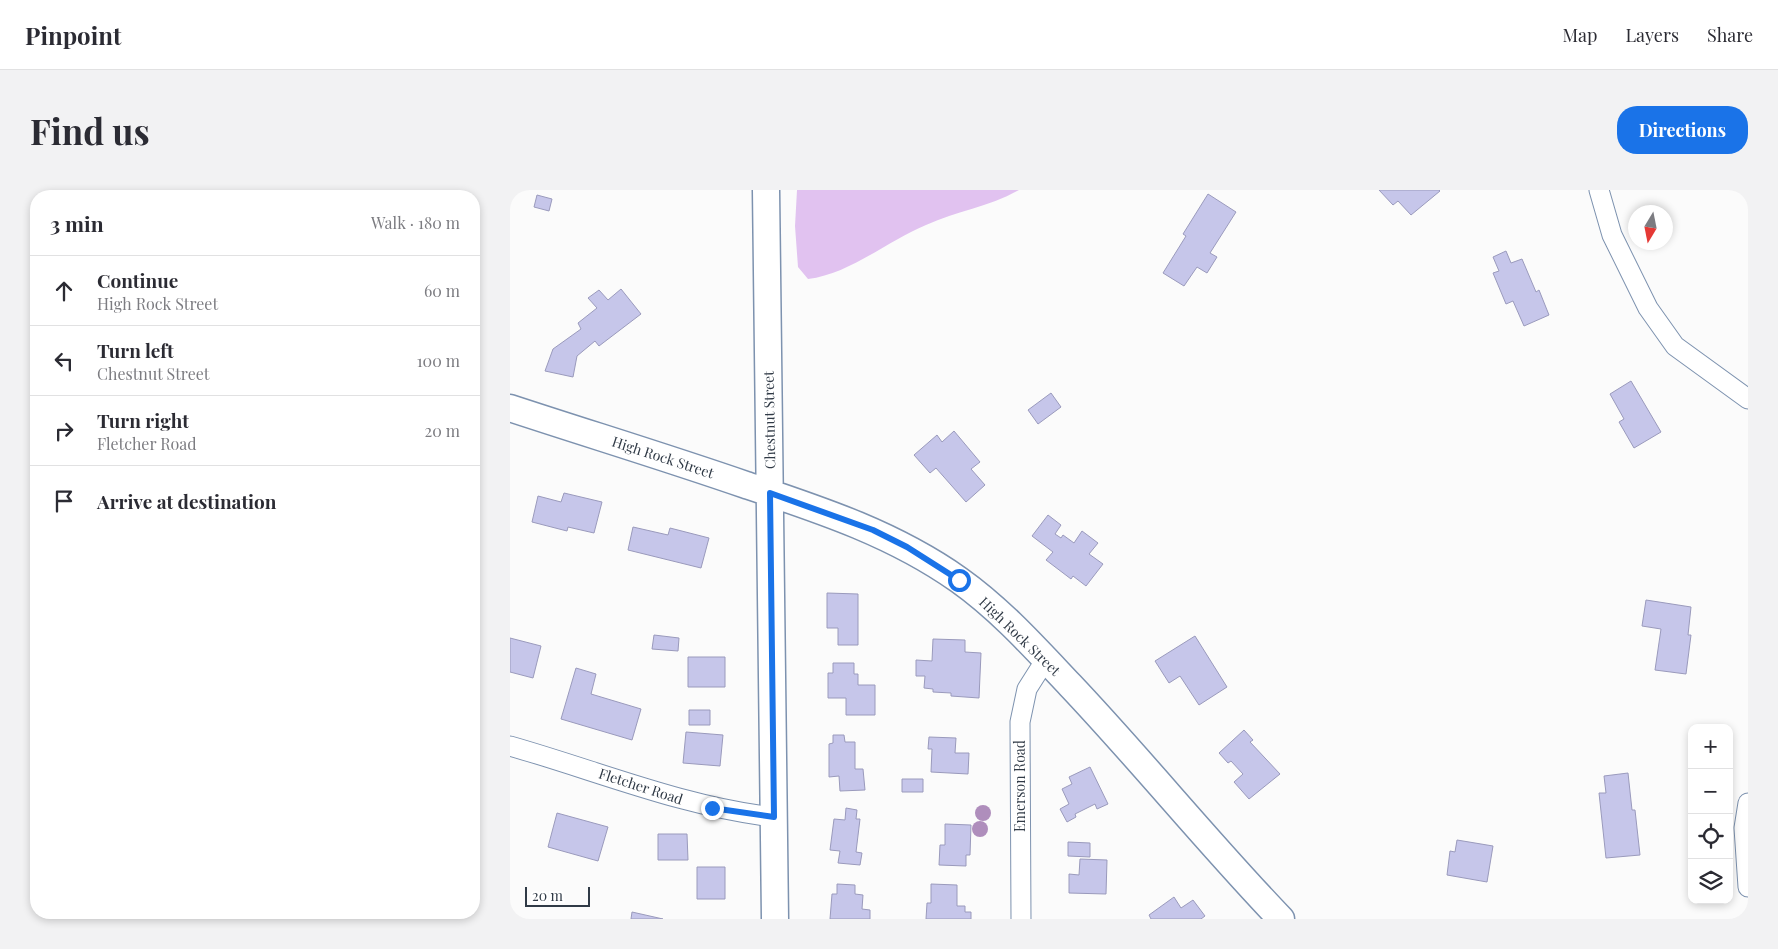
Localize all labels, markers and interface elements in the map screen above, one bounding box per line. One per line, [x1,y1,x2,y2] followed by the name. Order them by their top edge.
[25,19,121,51] text: Pinpoint
[1562,23,1597,47] text: Map
[1625,23,1679,47] text: Layers
[1707,23,1753,47] text: Share
[1617,106,1748,154] button: Directions
[30,107,150,154] text: Find us
[1628,205,1673,250] north arrow
[50,209,104,237] text: 3 min
[371,212,460,233] text: Walk · 180 m
[97,267,178,293] text: Continue
[50,277,78,305] icon: ahead
[424,280,460,301] text: 60 m
[97,293,218,314] text: High Rock Street
[97,337,174,363] text: Turn left
[50,347,78,375] icon: left
[417,350,460,371] text: 100 m
[97,363,210,384] text: Chestnut Street
[759,370,779,469] street label: Chestnut Street
[97,407,189,433] text: Turn right
[50,417,78,445] icon: right
[425,420,460,441] text: 20 m
[610,432,717,483] street label: High Rock Street
[97,433,197,454] text: Fletcher Road
[50,487,78,515] icon: arrive
[97,488,277,514] text: Arrive at destination
[948,569,971,592] route start
[975,592,1065,680] street label: High Rock Street
[1688,724,1733,904] map controls
[1688,724,1733,769] button: +
[1010,740,1029,832] street label: Emerson Road
[597,763,685,809] street label: Fletcher Road
[1688,769,1733,814] button: −
[701,797,724,820] route end
[1688,814,1733,859] button: locate
[1688,859,1733,904] button: layers
[525,884,590,907] scale bar
[532,886,563,905] text: 20 m

